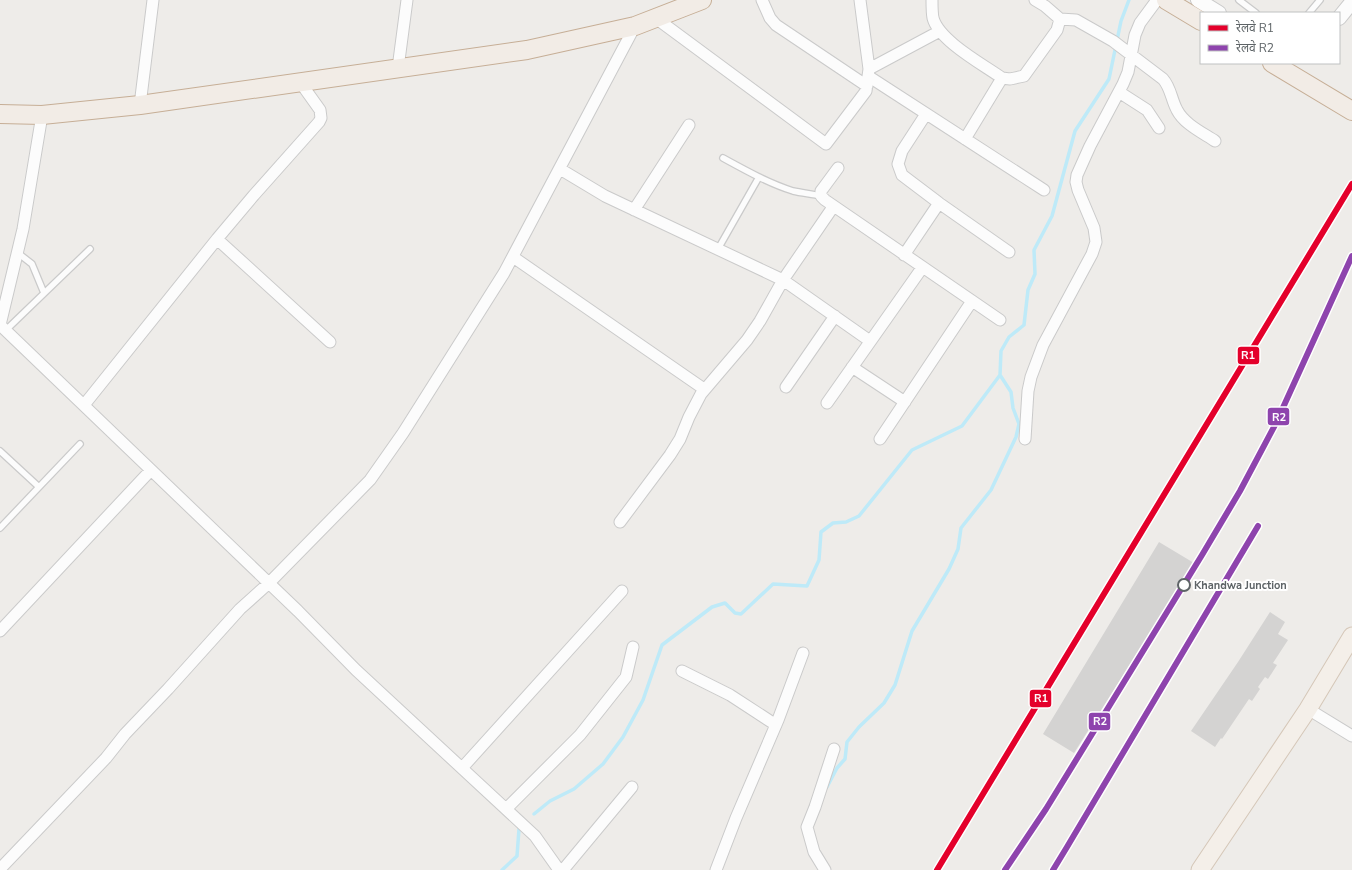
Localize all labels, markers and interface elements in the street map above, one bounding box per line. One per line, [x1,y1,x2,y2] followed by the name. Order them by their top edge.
[1200,12,1340,64] legend
[1236,20,1274,36] text: रेलवे R1
[1236,40,1274,56] text: रेलवे R2
[1237,346,1260,365] line badge: R1
[1241,348,1255,363] text: R1
[1267,407,1290,426] line badge: R2
[1272,410,1286,425] text: R2
[1177,578,1191,592] marker: Khandwa Junction
[1194,578,1287,593] place label: Khandwa Junction
[1029,689,1052,708] line badge: R1
[1034,691,1048,706] text: R1
[1088,712,1111,731] line badge: R2
[1093,714,1107,729] text: R2

